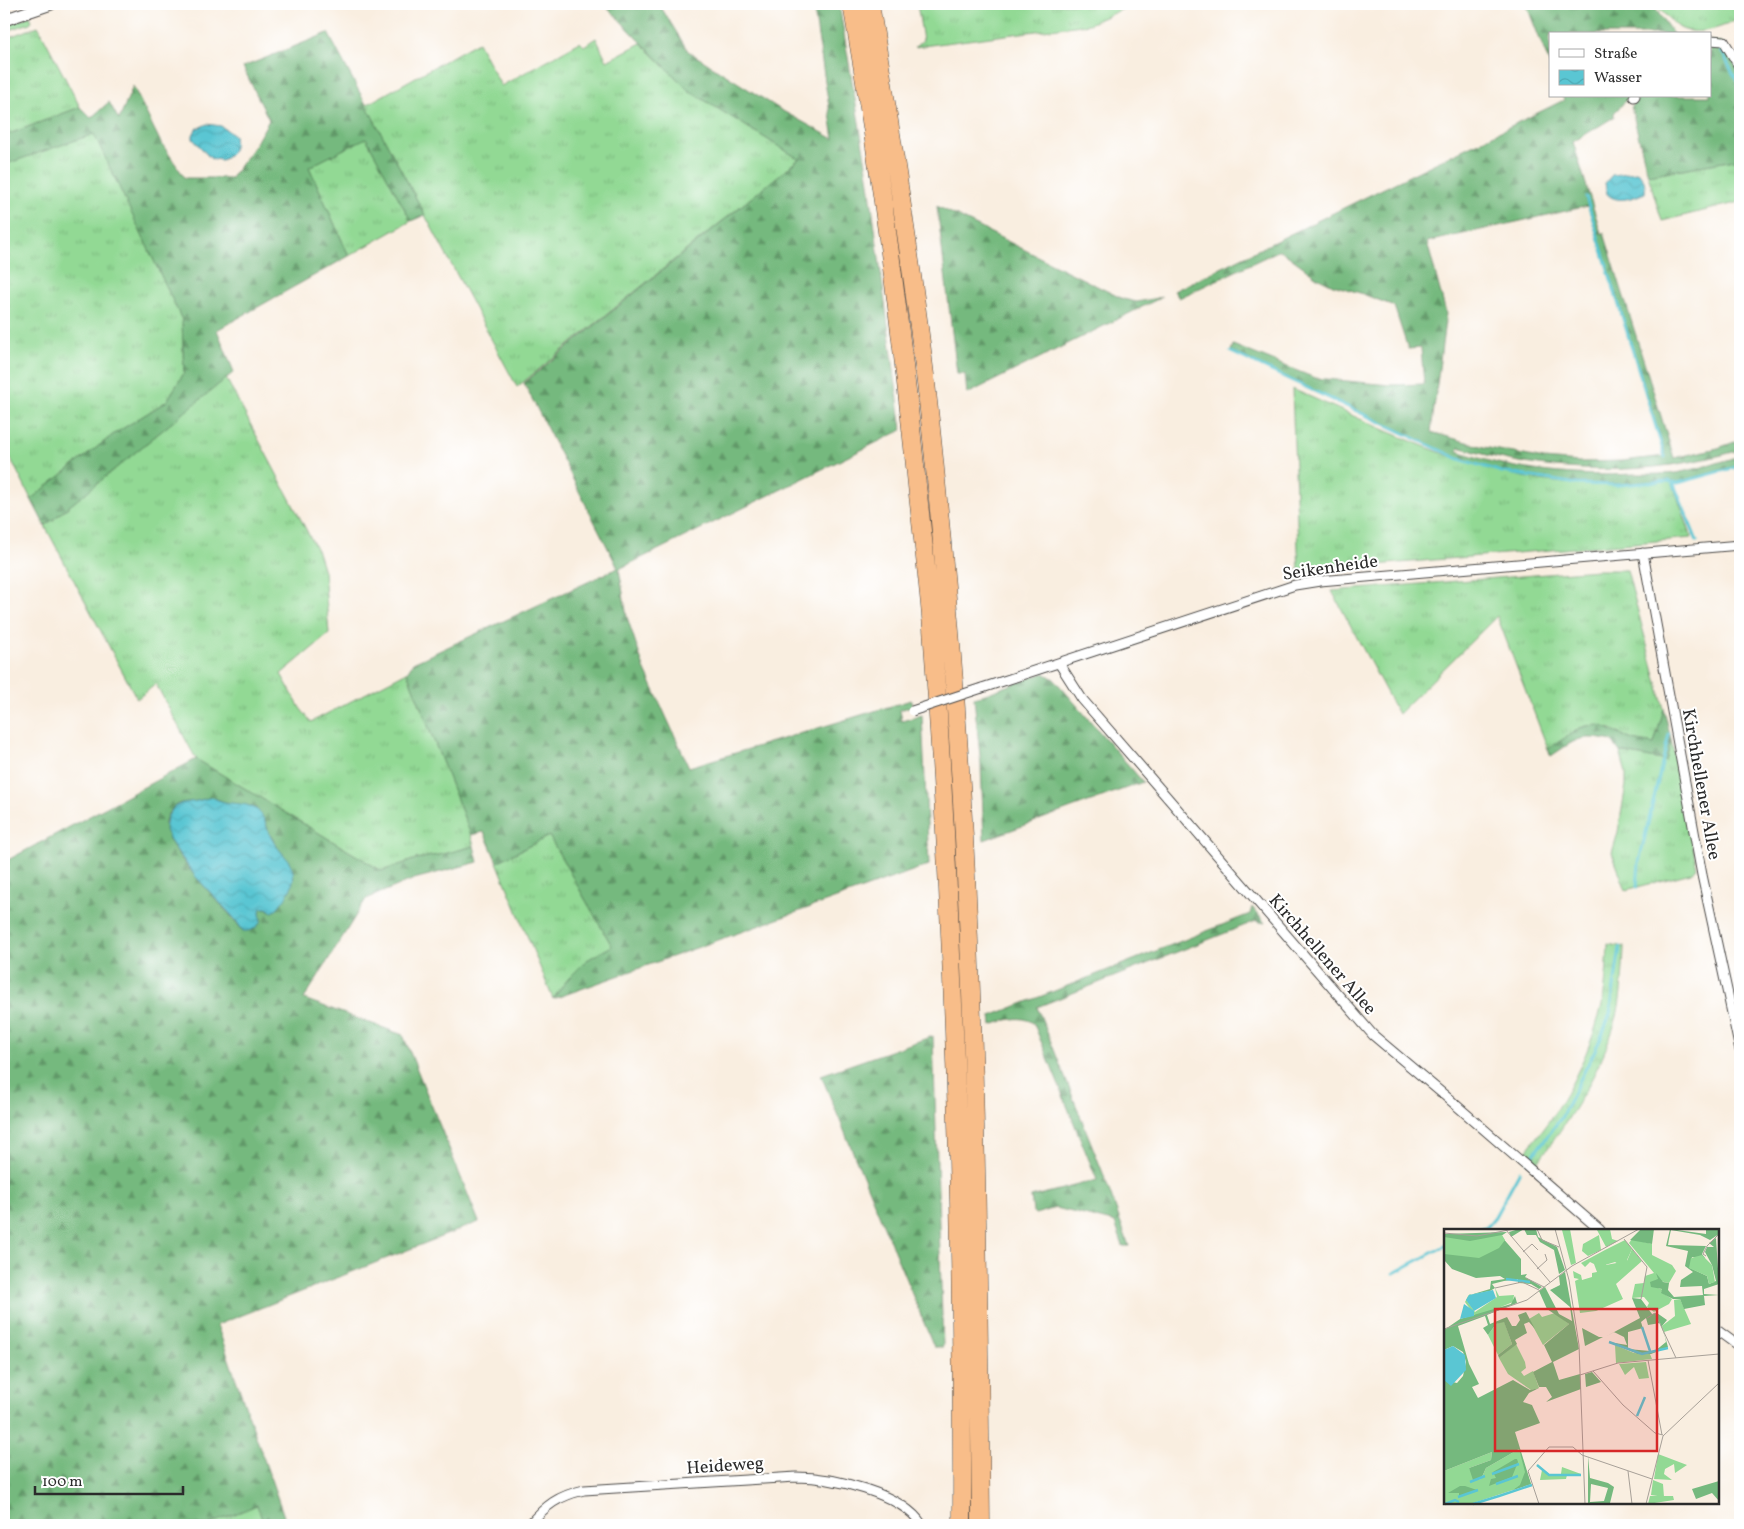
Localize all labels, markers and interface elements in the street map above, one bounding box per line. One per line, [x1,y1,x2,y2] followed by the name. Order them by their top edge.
[1549,32,1712,98] legend
[1594,44,1637,65] text: Straße
[1594,68,1642,89] text: Wasser
[1281,549,1380,588] street label: Seikenheide
[1675,707,1726,862] street label: Kirchhellener Allee
[1262,889,1381,1021] street label: Kirchhellener Allee
[1444,1229,1719,1504] inset map
[686,1451,765,1482] street label: Heideweg
[35,1464,182,1496] scale bar
[42,1472,82,1493] text: 100 m

